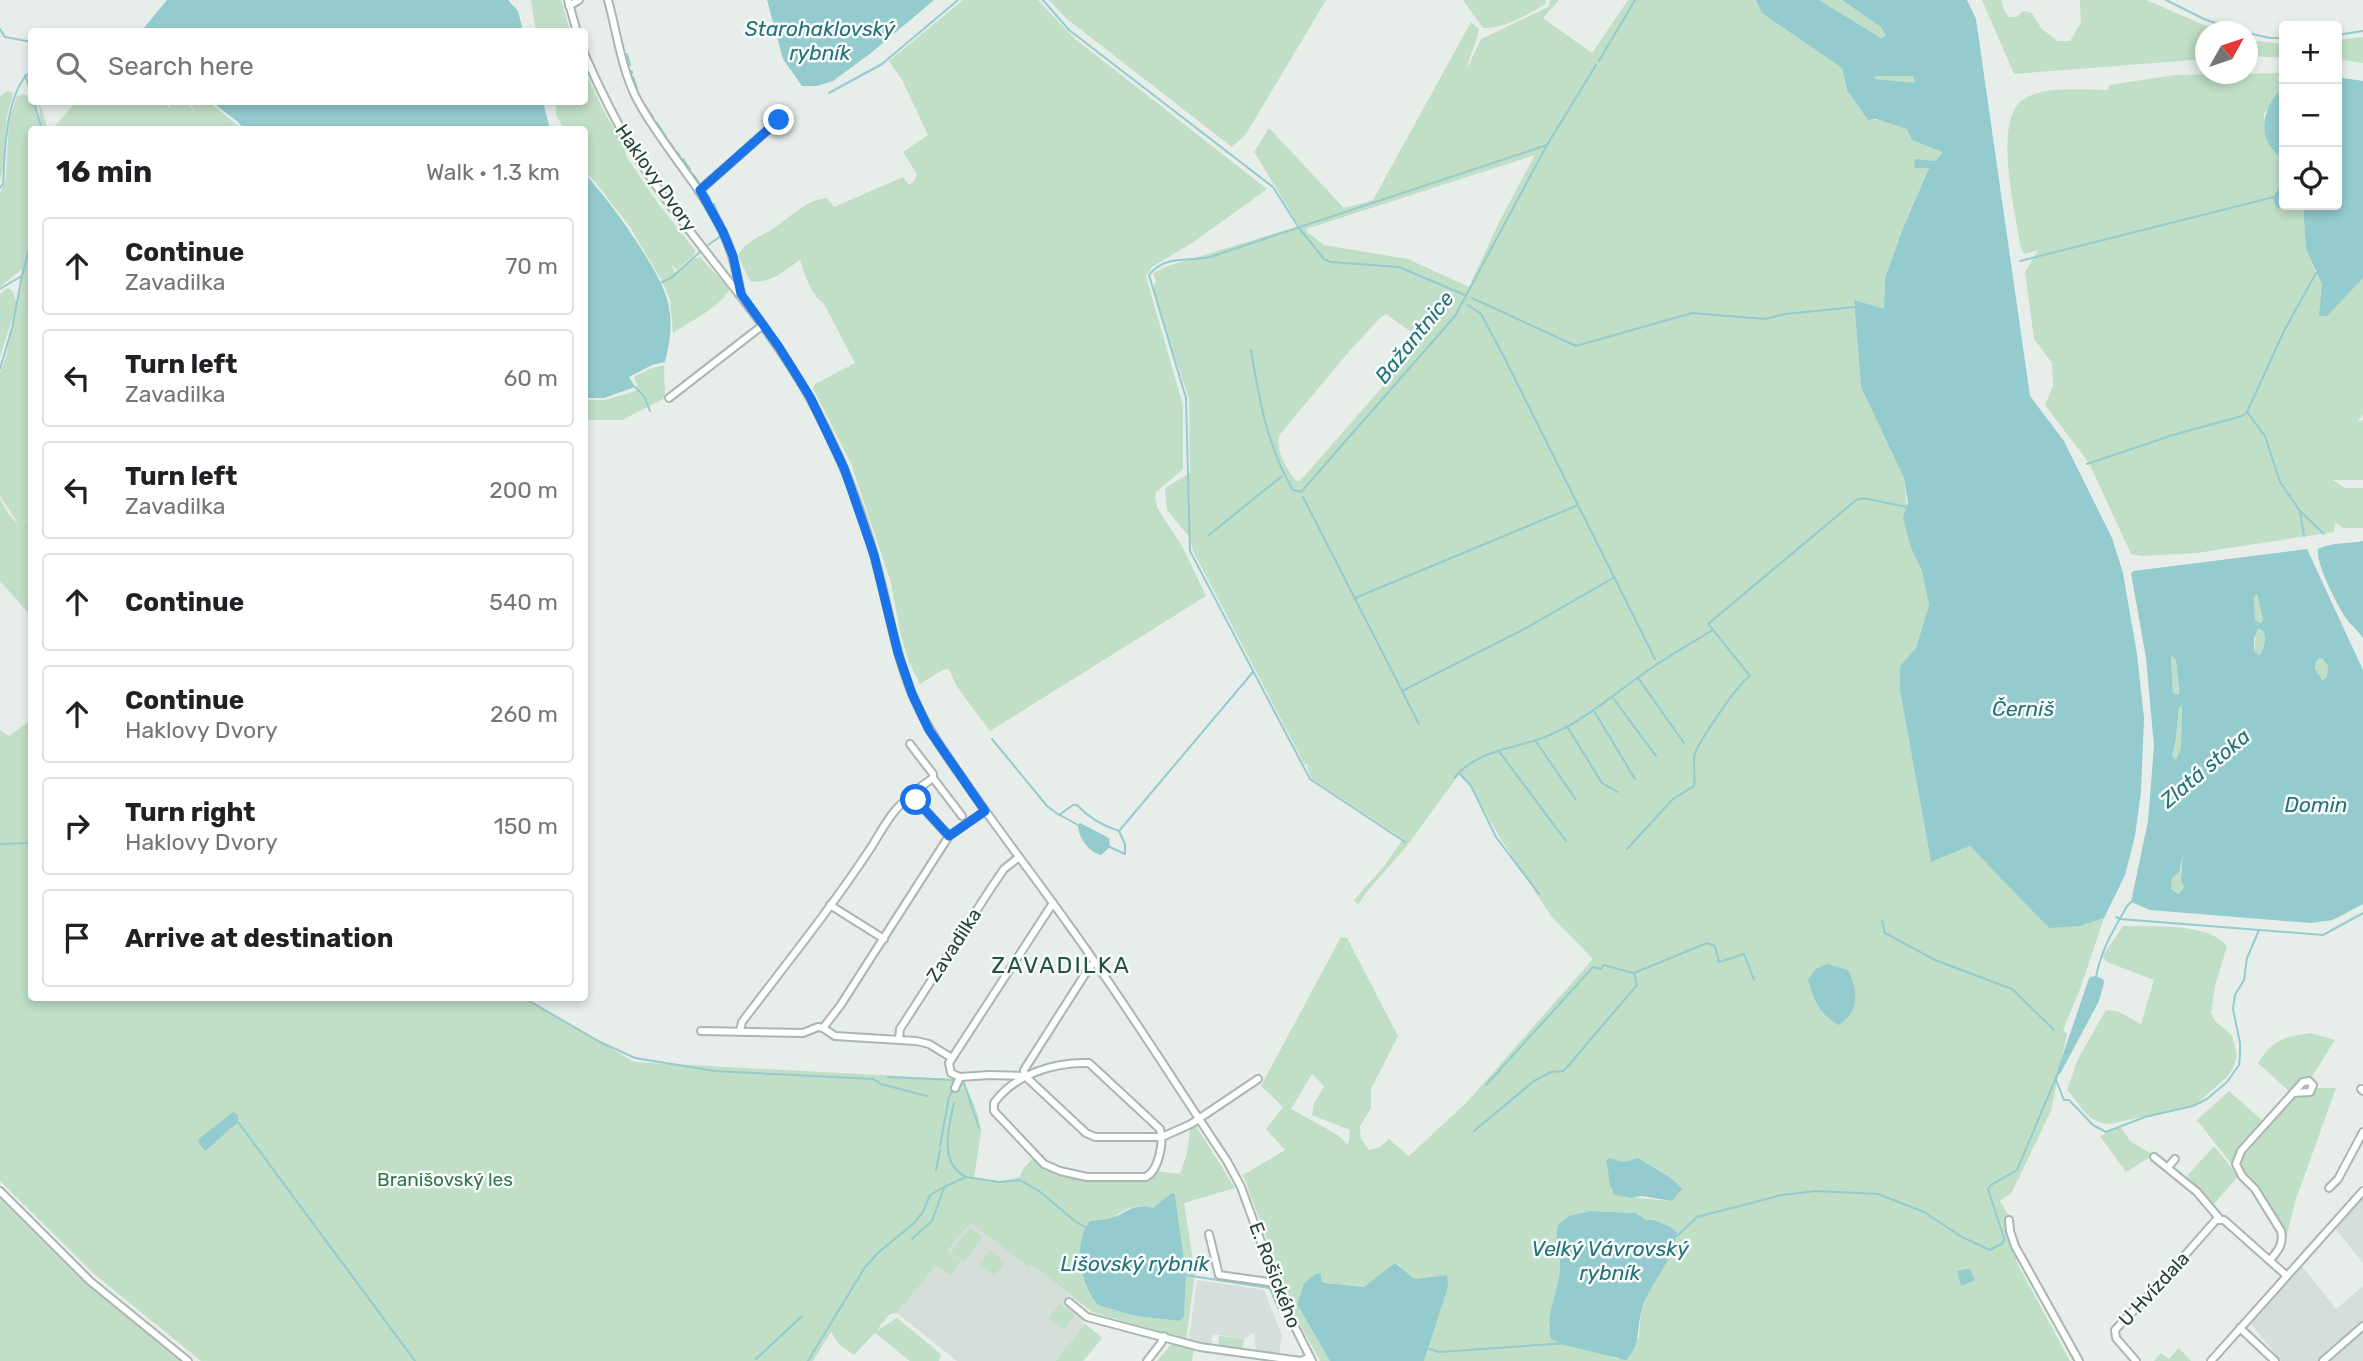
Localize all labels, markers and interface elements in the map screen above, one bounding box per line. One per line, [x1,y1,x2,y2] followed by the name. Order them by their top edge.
[745,16,897,65] water label: Starohaklovský rybník
[2195,21,2258,84] north arrow
[2279,21,2342,210] map controls
[2279,21,2342,84] button: +
[28,28,588,105] search box
[52,48,90,86] icon: search
[108,51,254,82] text: Search here
[2279,84,2342,147] button: −
[763,104,794,135] route end
[610,120,702,236] street label: Haklovy Dvory
[2279,147,2342,210] button: locate
[56,154,152,190] text: 16 min
[426,158,560,186] text: Walk · 1.3 km
[125,237,244,268] text: Continue
[58,247,96,285] icon: ahead
[506,252,558,280] text: 70 m
[125,268,225,296] text: Zavadilka
[1369,286,1459,388] water label: Bažantnice
[125,349,237,380] text: Turn left
[58,359,96,397] icon: left
[503,364,558,392] text: 60 m
[125,380,225,408] text: Zavadilka
[125,461,237,492] text: Turn left
[58,471,96,509] icon: left
[489,476,558,504] text: 200 m
[125,492,225,520] text: Zavadilka
[58,583,96,621] icon: ahead
[125,587,244,618] text: Continue
[489,588,558,616] text: 540 m
[125,685,244,716] text: Continue
[58,695,96,733] icon: ahead
[1992,696,2054,721] water label: Černiš
[490,700,558,728] text: 260 m
[125,716,278,744] text: Haklovy Dvory
[2154,723,2255,813] water label: Zlatá stoka
[900,784,931,815] route start
[2285,792,2348,817] water label: Domin
[125,797,255,828] text: Turn right
[58,807,96,845] icon: right
[494,812,558,840] text: 150 m
[125,828,278,856] text: Haklovy Dvory
[922,904,986,986] street label: Zavadilka
[58,919,96,957] icon: arrive
[125,923,393,954] text: Arrive at destination
[991,951,1131,979] district label: ZAVADILKA
[377,1168,513,1191] park label: Branišovský les
[1244,1219,1306,1331] street label: E. Rošického
[1531,1236,1690,1285] water label: Velký Vávrovský rybník
[2114,1247,2194,1331] street label: U Hvízdala
[1060,1251,1211,1276] water label: Lišovský rybník

